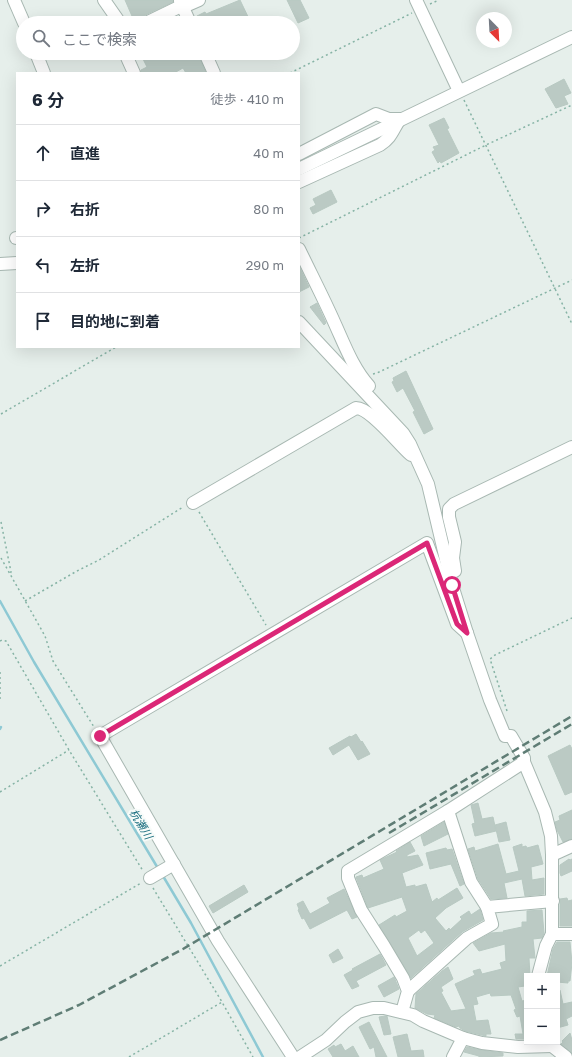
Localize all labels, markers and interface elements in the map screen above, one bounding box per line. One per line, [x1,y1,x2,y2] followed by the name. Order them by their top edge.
[476,12,512,48] north arrow
[16,16,300,60] search box
[30,27,52,49] icon: search
[62,30,137,48] text: ここで検索
[32,89,64,110] text: 6 分
[211,91,284,107] text: 徒歩 · 410 m
[32,142,54,164] icon: ahead
[70,144,100,162] text: 直進
[253,145,284,161] text: 40 m
[32,198,54,220] icon: right
[70,200,100,218] text: 右折
[253,201,284,217] text: 80 m
[32,254,54,276] icon: left
[70,256,100,274] text: 左折
[246,257,284,273] text: 290 m
[32,310,54,332] icon: arrive
[70,312,160,330] text: 目的地に到着
[443,576,461,594] route start
[91,727,109,745] route end
[127,806,156,842] water label: 杭瀬川
[524,973,560,1045] map controls
[524,973,560,1009] button: +
[524,1009,560,1045] button: −

